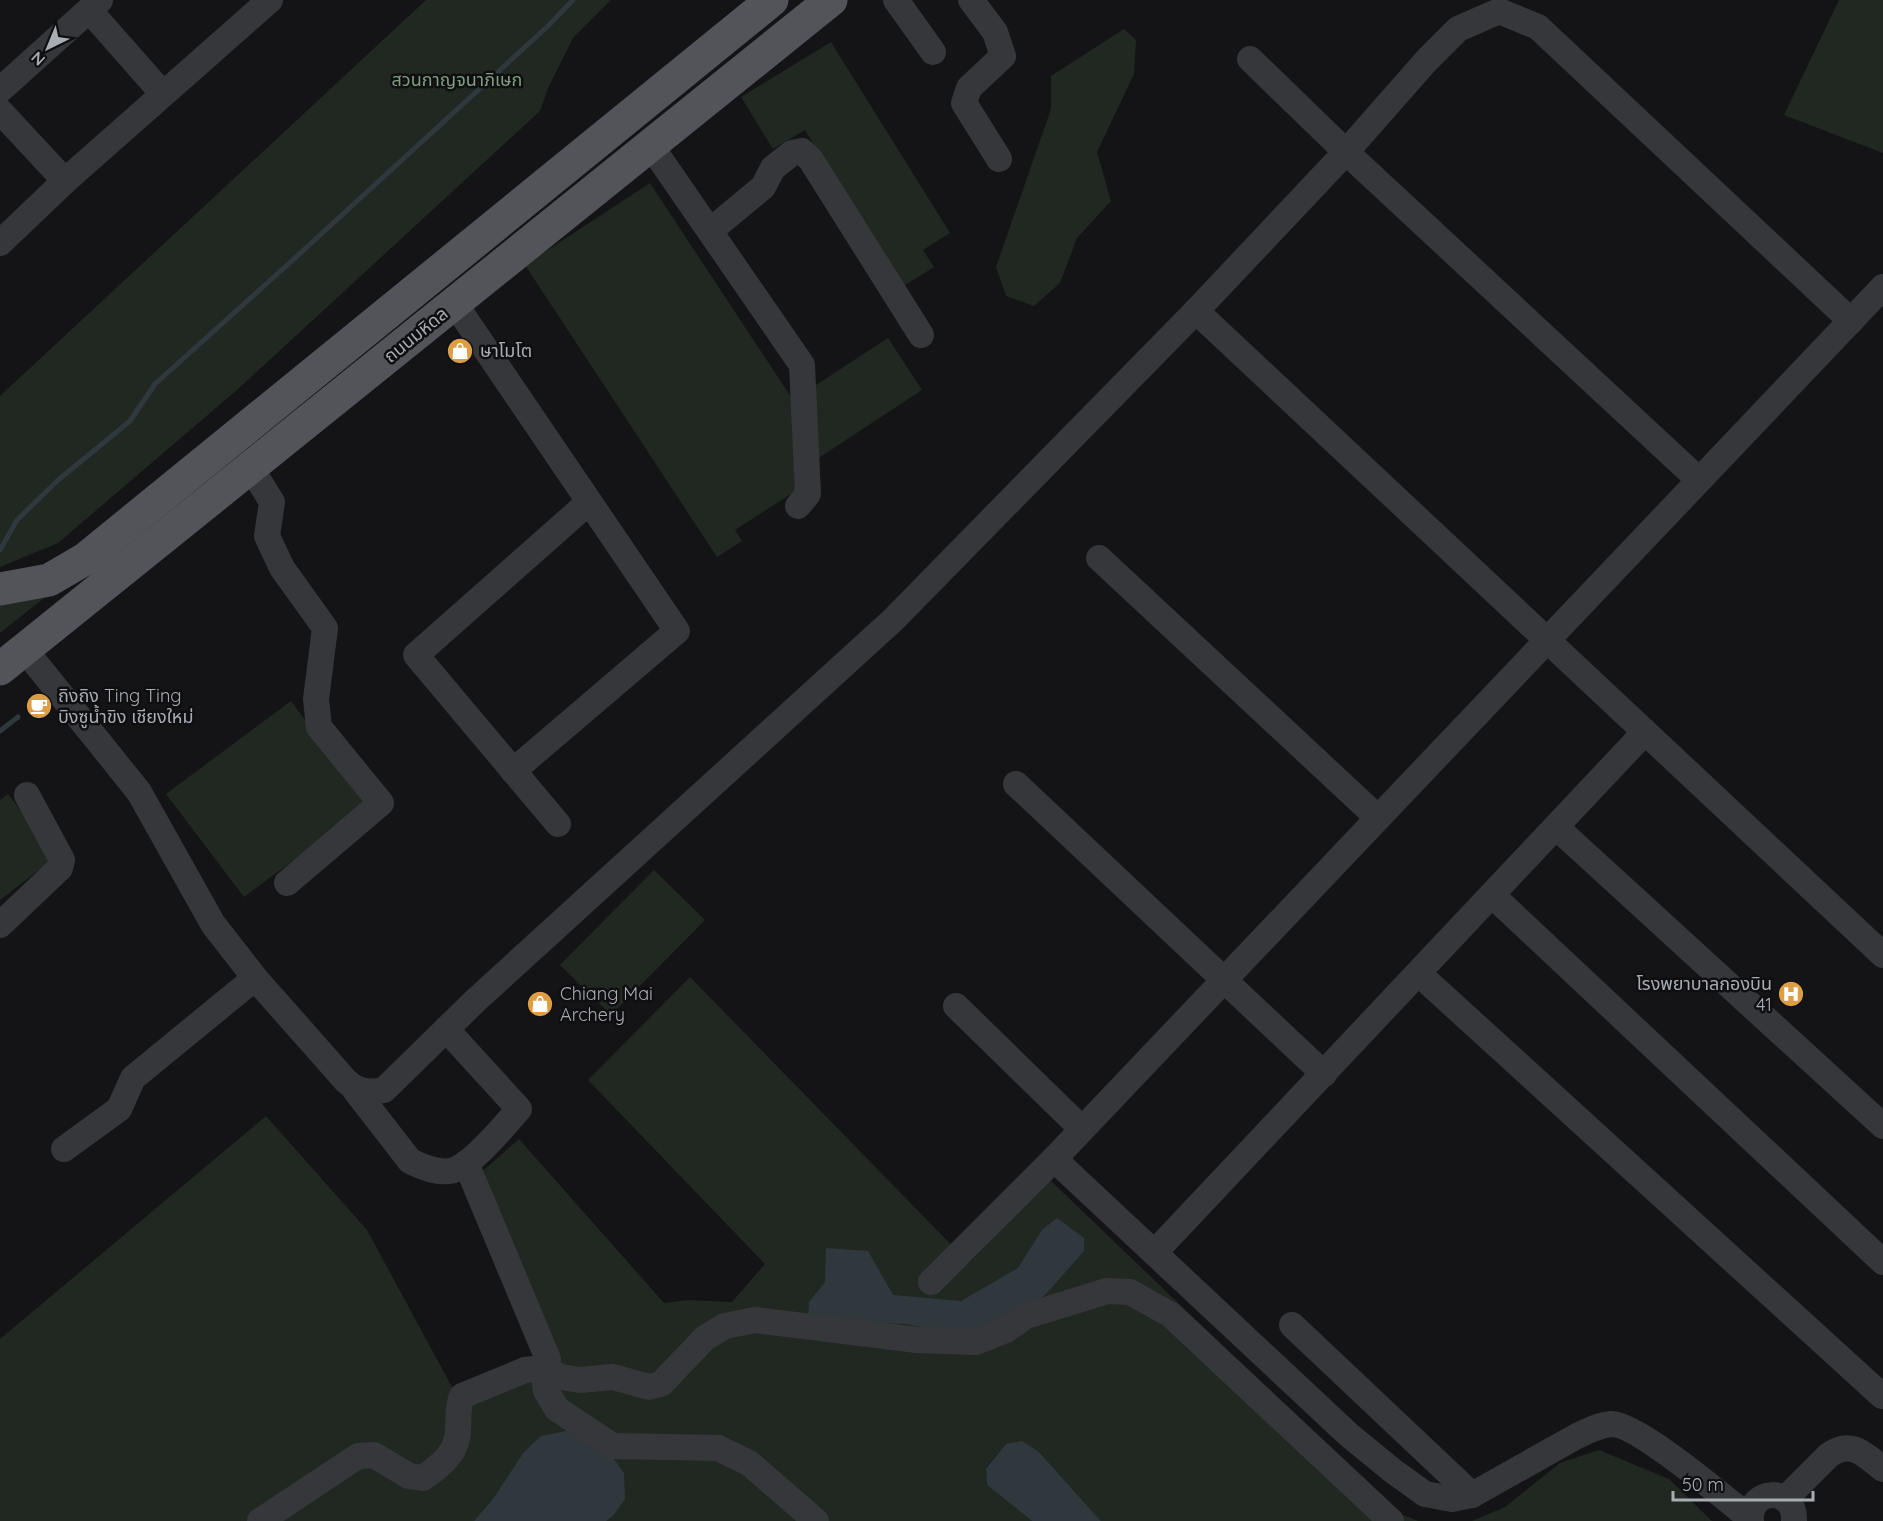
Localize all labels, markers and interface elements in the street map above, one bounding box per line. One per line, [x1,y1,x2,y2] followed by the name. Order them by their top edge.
[18,18,78,78] north arrow
[27,48,49,70] text: N
[392,68,522,91] park label: สวนกาญจนาภิเษก
[379,302,452,367] street label: ถนนมหิดล
[445,336,475,366] shop icon: ษาโมโต
[480,339,532,362] place label: ษาโมโต
[58,684,194,729] place label: ถิงถิง Ting Ting บิงซูน้ำขิง เชียงใหม่
[24,691,54,721] cafe icon: ถิงถิง Ting Ting บิงซูน้ำขิง เชียงใหม่
[1637,972,1772,1016] place label: โรงพยาบาลกองบิน 41
[1776,979,1806,1009] hospital icon: โรงพยาบาลกองบิน 41
[560,982,653,1026] place label: Chiang Mai Archery
[525,989,555,1019] shop icon: Chiang Mai Archery
[1673,1464,1812,1502] scale bar
[1682,1473,1724,1496] text: 50 m

